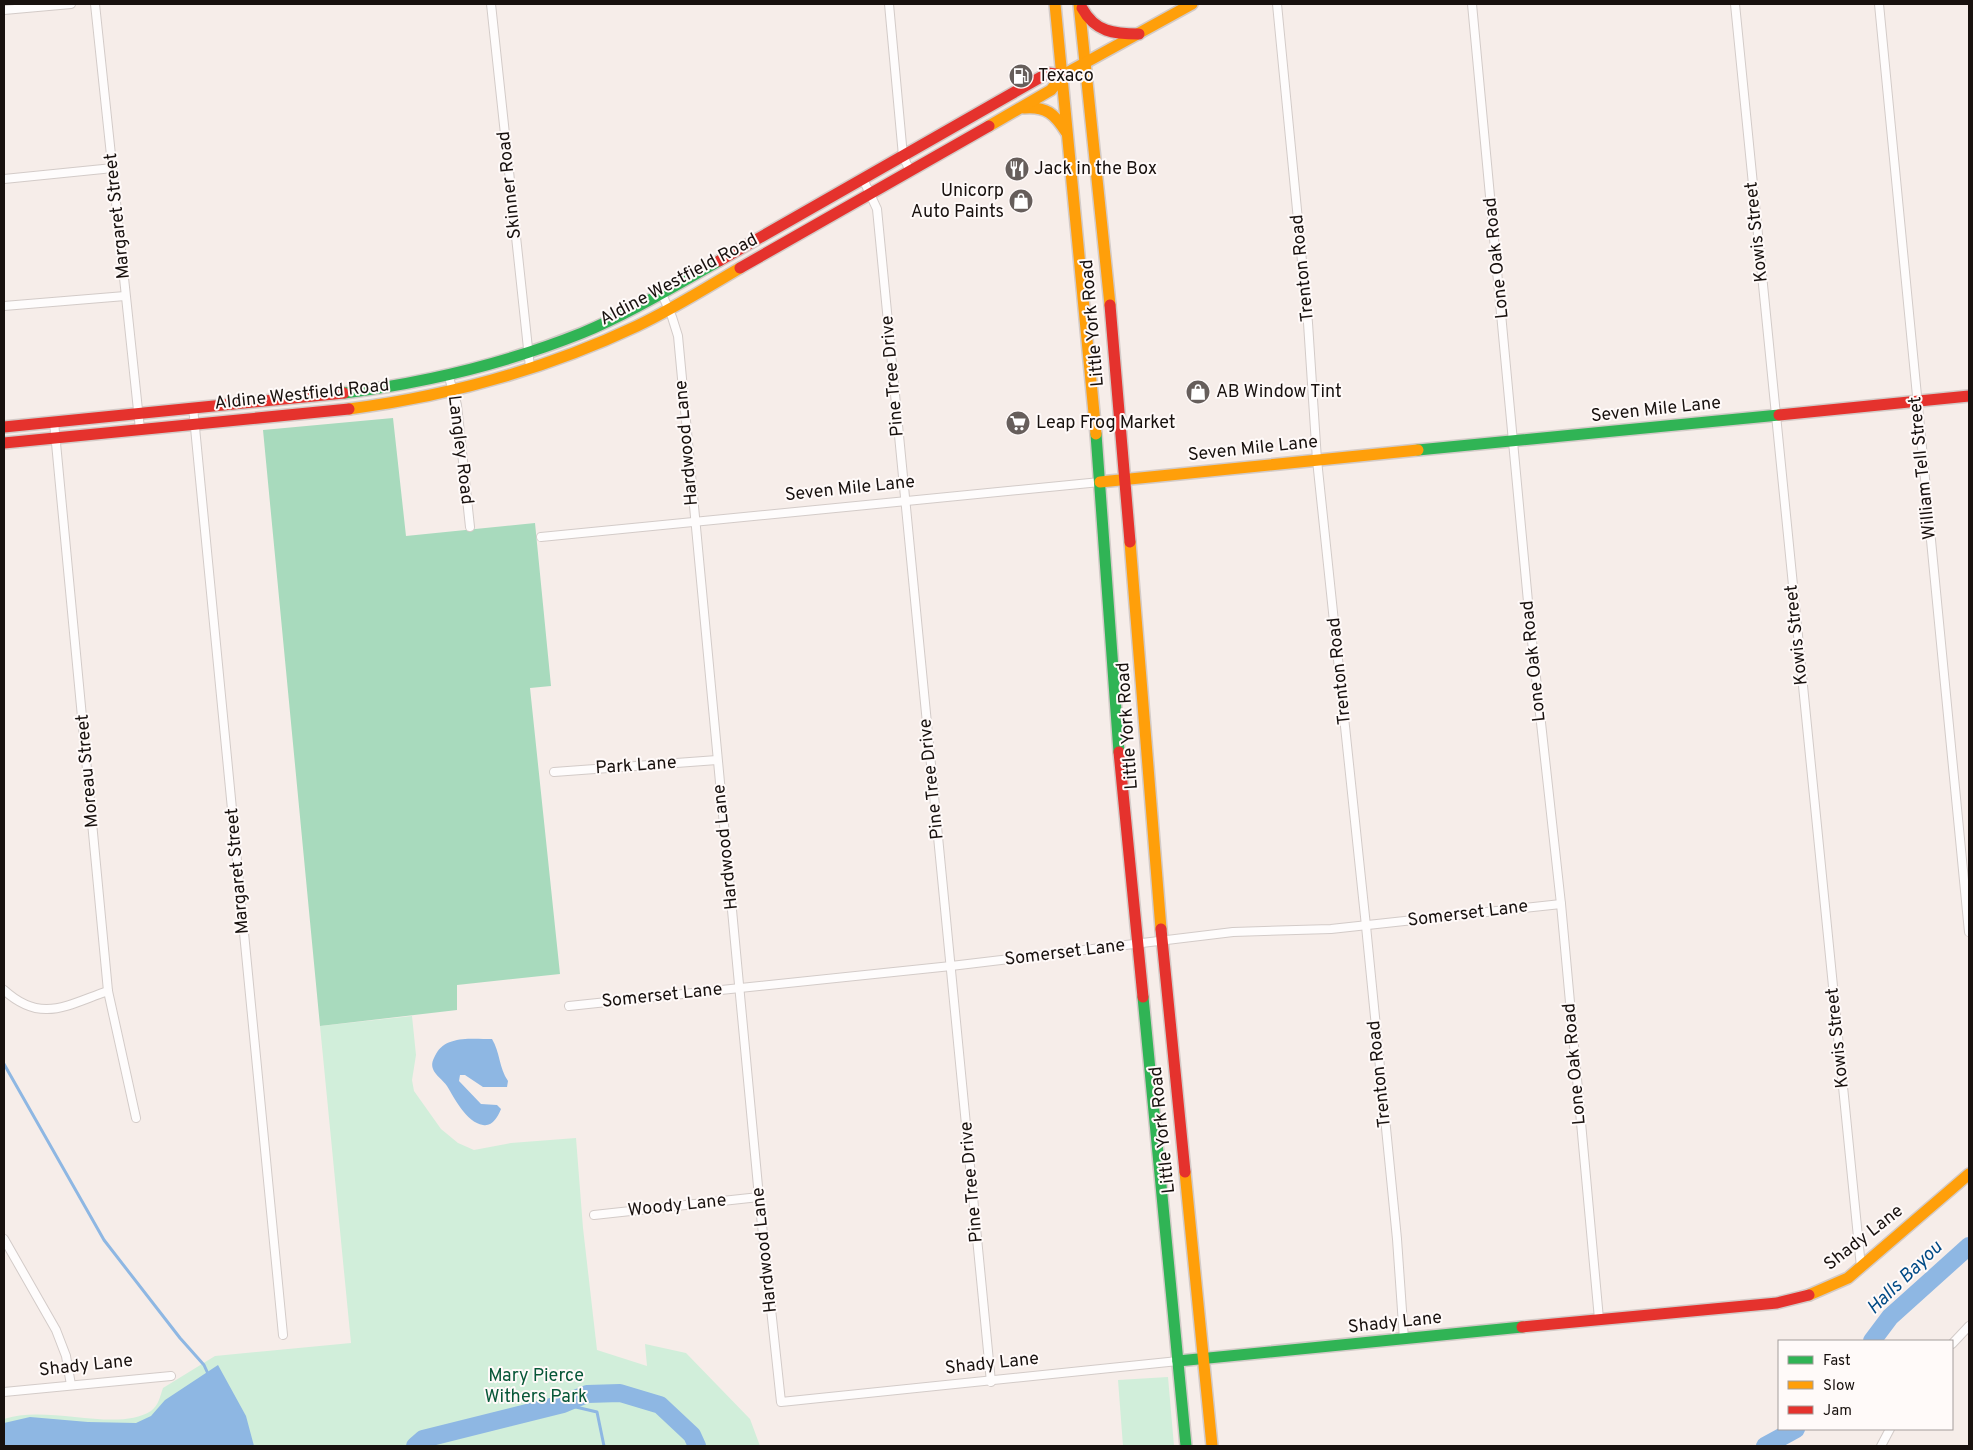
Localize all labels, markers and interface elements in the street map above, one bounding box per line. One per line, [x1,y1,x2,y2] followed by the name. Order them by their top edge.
[1008,63,1034,89] fuel station icon: Texaco
[1038,65,1094,88] place label: Texaco
[493,130,527,240] street label: Skinner Road
[100,152,136,280] street label: Margaret Street
[1004,156,1030,182] restaurant icon: Jack in the Box
[1034,158,1157,181] place label: Jack in the Box
[911,180,1004,224] place label: Unicorp Auto Paints
[1740,181,1774,283] street label: Kowis Street
[1008,188,1034,214] shop icon: Unicorp Auto Paints
[1479,196,1515,320] street label: Lone Oak Road
[1286,213,1320,323] street label: Trenton Road
[596,229,762,331] street label: Aldine Westfield Road
[1076,258,1110,388] street label: Little York Road
[876,314,910,438] street label: Pine Tree Drive
[213,374,391,416] street label: Aldine Westfield Road
[670,379,704,507] street label: Hardwood Lane
[1185,379,1211,405] shop icon: AB Window Tint
[1216,381,1342,404] place label: AB Window Tint
[1590,392,1722,428] street label: Seven Mile Lane
[442,394,478,506] street label: Langley Road
[1904,395,1942,541] street label: William Tell Street
[1005,410,1031,436] supermarket icon: Leap Frog Market
[1036,412,1176,435] place label: Leap Frog Market
[1187,431,1319,467] street label: Seven Mile Lane
[784,471,916,507] street label: Seven Mile Lane
[1780,584,1814,686] street label: Kowis Street
[1516,599,1552,723] street label: Lone Oak Road
[1323,616,1357,726] street label: Trenton Road
[1112,662,1144,790] street label: Little York Road
[72,713,104,829] street label: Moreau Street
[914,717,950,841] street label: Pine Tree Drive
[595,752,677,780] street label: Park Lane
[708,783,744,911] street label: Hardwood Lane
[221,807,255,935] street label: Margaret Street
[1406,895,1530,933] street label: Somerset Lane
[1003,934,1127,972] street label: Somerset Lane
[600,978,724,1014] street label: Somerset Lane
[1821,987,1855,1089] street label: Kowis Street
[1558,1002,1592,1126] street label: Lone Oak Road
[1363,1019,1397,1129] street label: Trenton Road
[1145,1065,1181,1195] street label: Little York Road
[955,1120,989,1244] street label: Pine Tree Drive
[747,1186,783,1314] street label: Hardwood Lane
[626,1189,728,1223] street label: Woody Lane
[1820,1200,1908,1276] street label: Shady Lane
[1862,1236,1948,1320] water label: Halls Bayou
[1347,1307,1443,1339] street label: Shady Lane
[1778,1340,1953,1430] legend
[944,1348,1040,1380] street label: Shady Lane
[38,1350,134,1382] street label: Shady Lane
[1823,1352,1851,1371] text: Fast
[484,1365,588,1409] park label: Mary Pierce Withers Park
[1823,1377,1855,1396] text: Slow
[1823,1402,1852,1421] text: Jam

